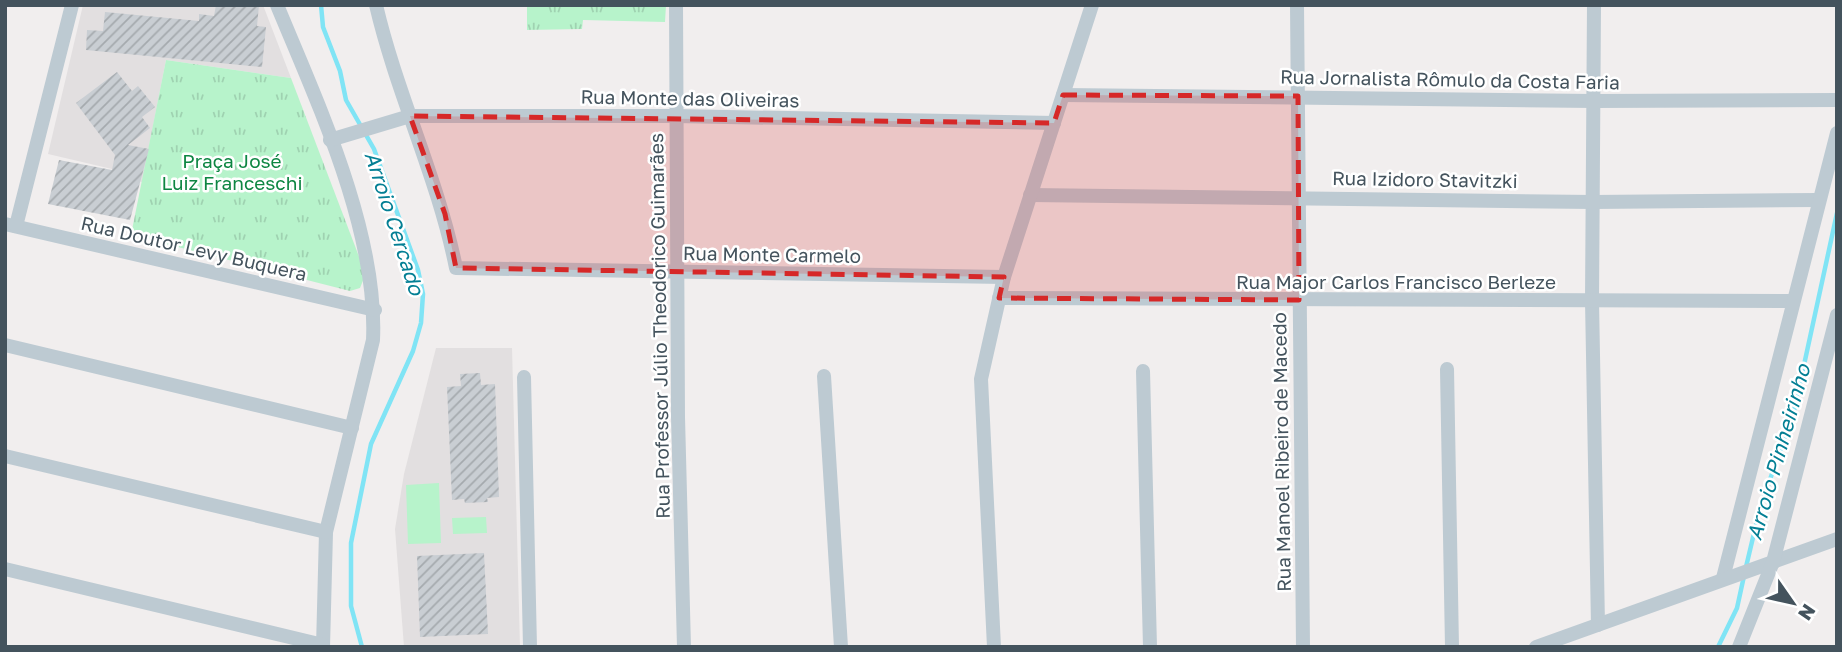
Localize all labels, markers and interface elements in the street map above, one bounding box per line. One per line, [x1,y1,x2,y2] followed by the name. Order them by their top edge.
[1280,65,1620,93] street label: Rua Jornalista Rômulo da Costa Faria
[580,85,800,111] street label: Rua Monte das Oliveiras
[644,133,674,519] street label: Rua Professor Júlio Theodorico Guimarães
[360,148,431,299] water label: Arroio Cercado
[162,149,303,194] park label: Praça José Luiz Franceschi
[1332,166,1518,192] street label: Rua Izidoro Stavitzki
[79,211,309,285] street label: Rua Doutor Levy Buquera
[683,241,861,267] street label: Rua Monte Carmelo
[1236,270,1556,293] street label: Rua Major Carlos Francisco Berleze
[1267,312,1295,592] street label: Rua Manoel Ribeiro de Macedo
[1740,360,1816,543] water label: Arroio Pinheirinho
[1758,568,1828,638] north arrow
[1794,600,1821,625] text: N

